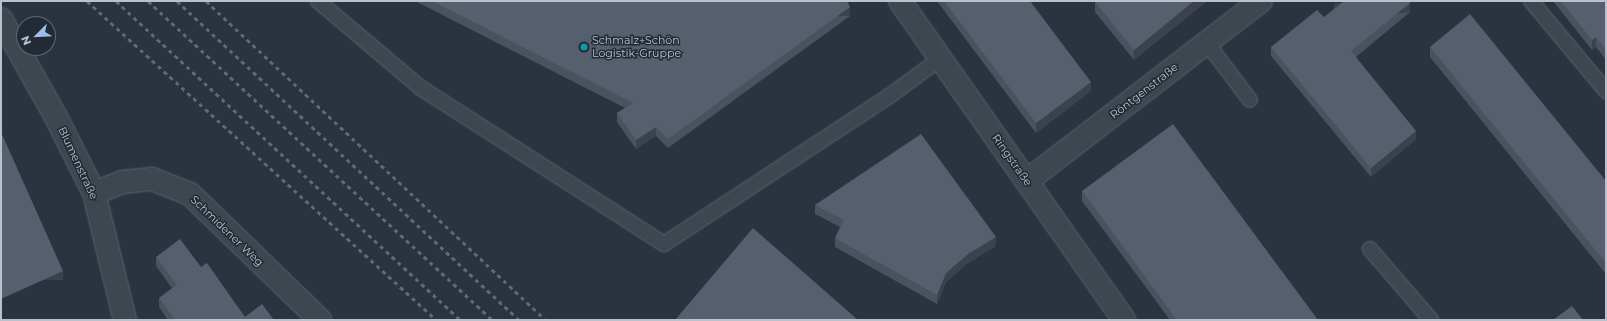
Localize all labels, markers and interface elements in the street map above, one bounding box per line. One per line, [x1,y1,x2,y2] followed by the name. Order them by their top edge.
[16,16,56,56] north arrow
[18,34,34,47] text: N
[592,34,681,60] place label: Schmalz+Schön Logistik-Gruppe
[579,42,589,52] marker: Schmalz+Schön Logistik-Gruppe
[1107,60,1181,122] street label: Röntgenstraße
[55,125,101,201] street label: Blumenstraße
[989,132,1035,188] street label: Ringstraße
[188,193,266,269] street label: Schmidener Weg

